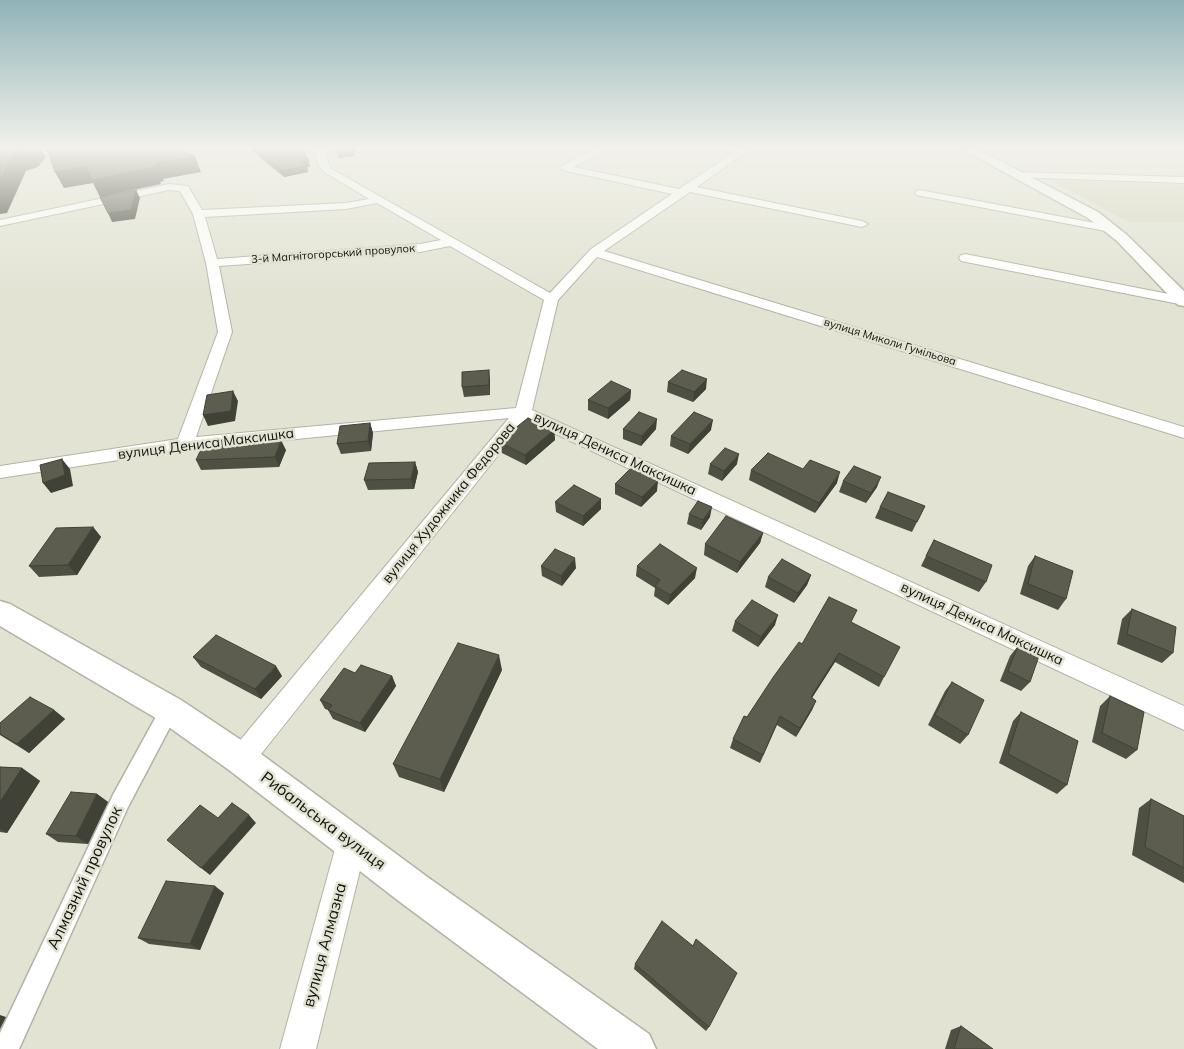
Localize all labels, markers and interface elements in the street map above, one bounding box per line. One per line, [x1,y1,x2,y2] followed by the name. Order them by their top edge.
[251,242,415,266] street label: 3-й Магнітогорський провулок
[822,316,958,368] street label: вулиця Миколи Гумільова
[531,409,699,499] street label: вулиця Дениса Максишка
[379,419,519,587] street label: вулиця Художника Федорова
[117,425,295,463] street label: вулиця Дениса Максишка
[898,579,1066,669] street label: вулиця Дениса Максишка
[257,768,389,874] street label: Рибальська вулиця
[43,803,127,953] street label: Алмазний провулок
[299,881,351,1009] street label: вулиця Алмазна

